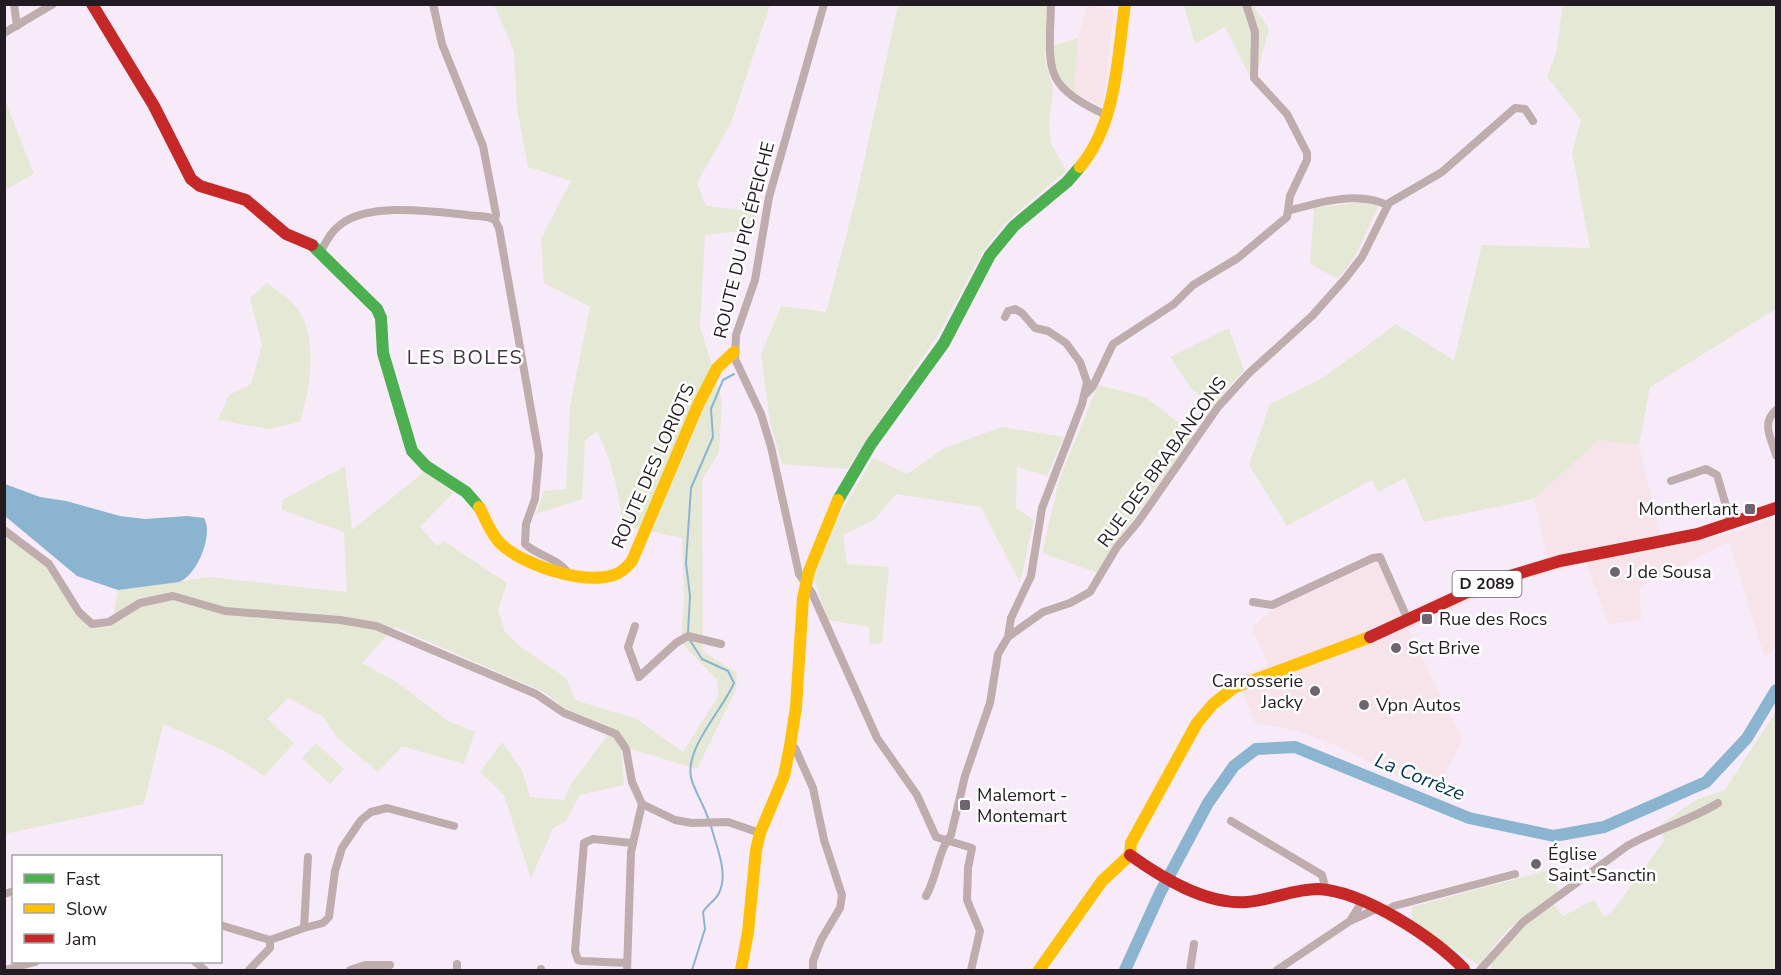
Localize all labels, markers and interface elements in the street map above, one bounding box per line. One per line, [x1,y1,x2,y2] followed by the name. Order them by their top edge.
[708,139,780,341] street label: ROUTE DU PIC ÉPEICHE
[407,344,523,371] district label: LES BOLES
[1092,372,1232,552] street label: RUE DES BRABANCONS
[606,380,700,552] street label: ROUTE DES LORIOTS
[1638,497,1739,521] place label: Montherlant
[1743,502,1757,516] marker: Montherlant
[1626,560,1712,584] place label: J de Sousa
[1608,565,1622,579] marker: J de Sousa
[1452,571,1522,597] road number: D 2089
[1439,607,1548,631] place label: Rue des Rocs
[1420,612,1434,626] marker: Rue des Rocs
[1408,636,1480,660] place label: Sct Brive
[1389,641,1403,655] marker: Sct Brive
[1212,669,1304,714] place label: Carrosserie Jacky
[1308,684,1322,698] marker: Carrosserie Jacky
[1375,693,1461,717] place label: Vpn Autos
[1357,698,1371,712] marker: Vpn Autos
[1371,747,1469,807] water label: La Corrèze
[977,783,1068,828] place label: Malemort - Montemart
[958,798,972,812] marker: Malemort - Montemart
[1548,842,1656,887] place label: Église Saint-Sanctin
[12,855,222,963] legend
[1529,857,1543,871] marker: Église Saint-Sanctin
[66,867,101,891] text: Fast
[66,897,107,921] text: Slow
[65,927,97,951] text: Jam

